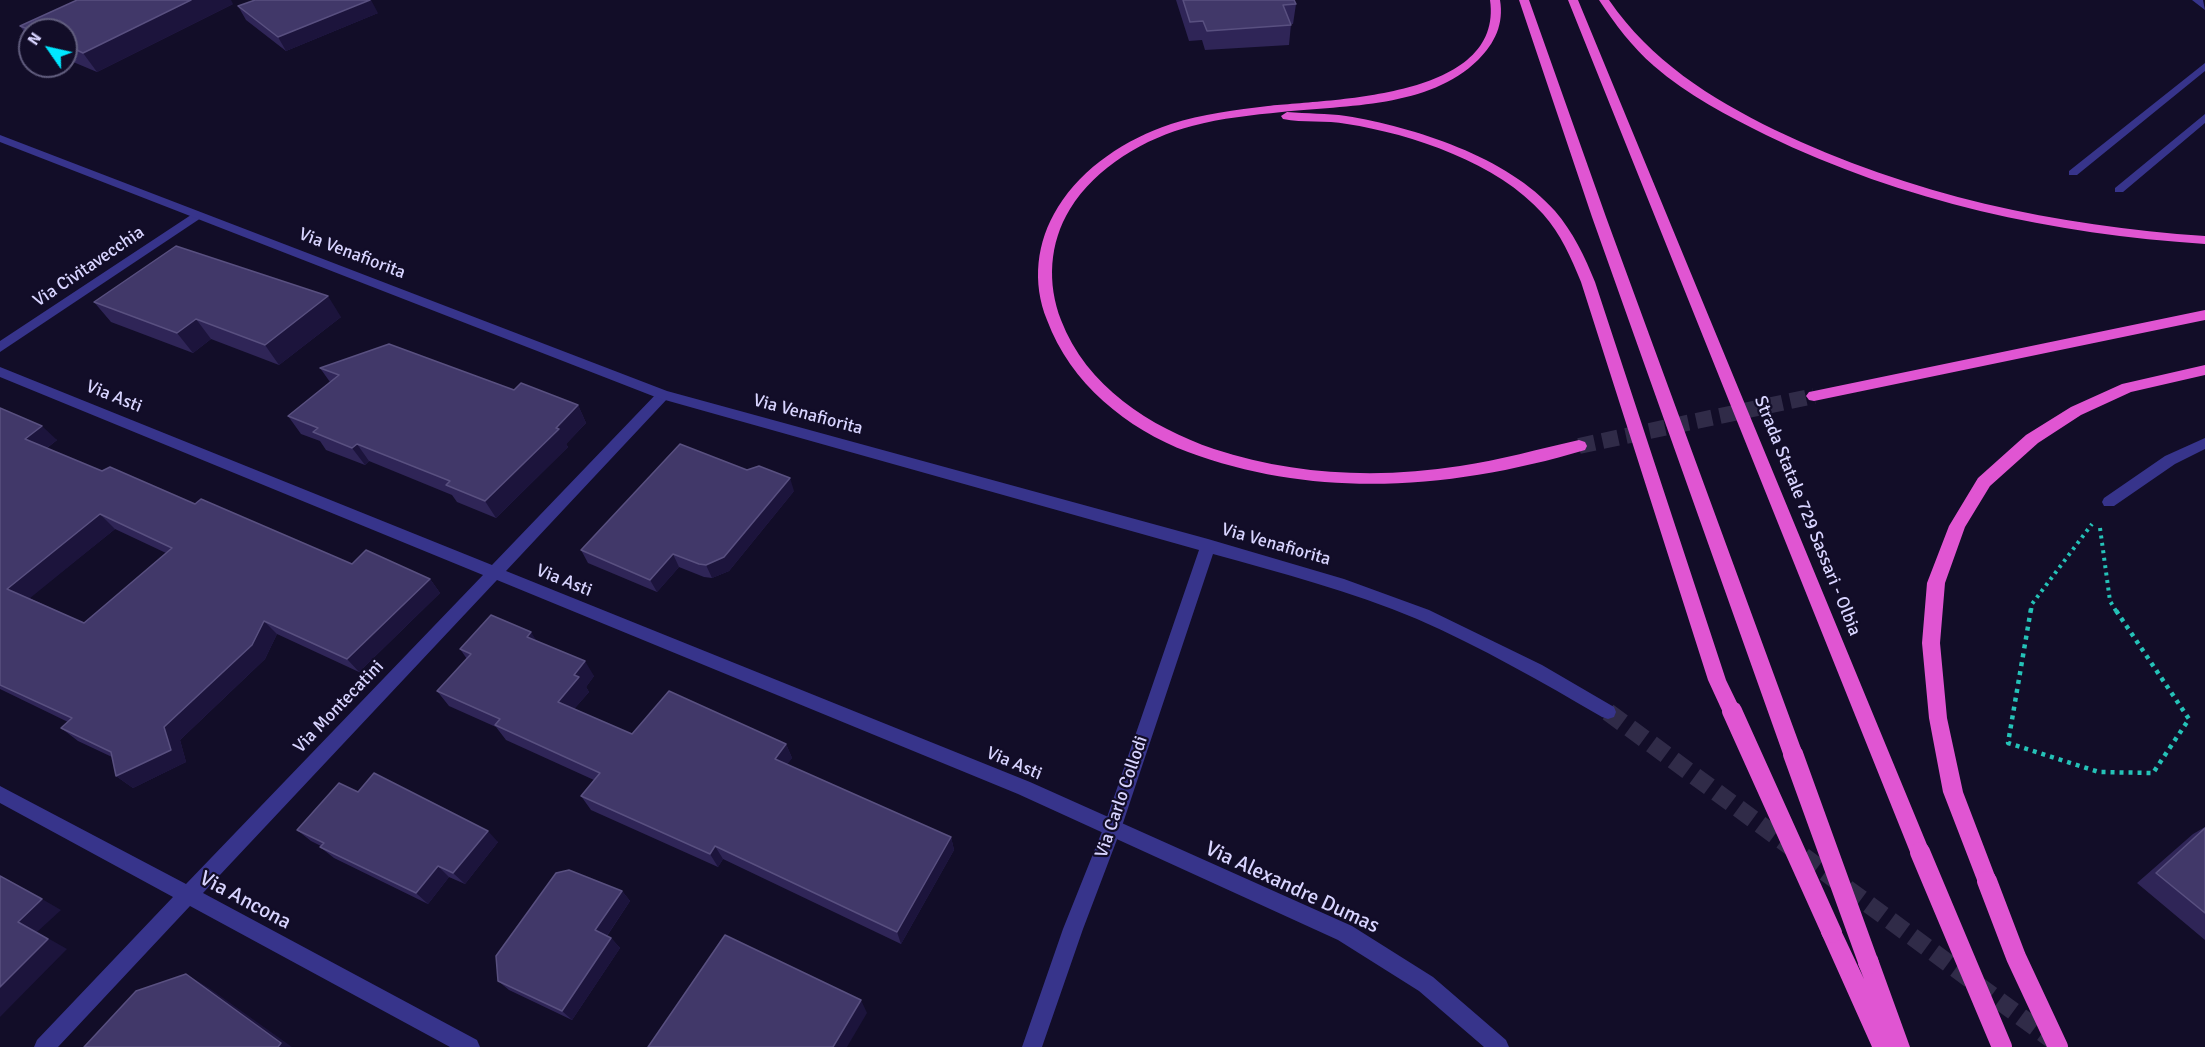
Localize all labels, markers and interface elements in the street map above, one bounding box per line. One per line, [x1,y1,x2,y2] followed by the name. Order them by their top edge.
[18,18,78,78] north arrow
[23,29,46,49] text: N
[29,222,149,312] street label: Via Civitavecchia
[296,224,408,284] street label: Via Venafiorita
[83,376,145,418] street label: Via Asti
[751,390,865,440] street label: Via Venafiorita
[1749,393,1865,639] street label: Strada Statale 729 Sassari - Olbia
[1219,519,1333,571] street label: Via Venafiorita
[533,560,595,602] street label: Via Asti
[289,656,389,758] street label: Via Montecatini
[1091,733,1153,861] street label: Via Carlo Collodi
[983,743,1045,785] street label: Via Asti
[1201,837,1383,939] street label: Via Alexandre Dumas
[195,866,295,936] street label: Via Ancona

